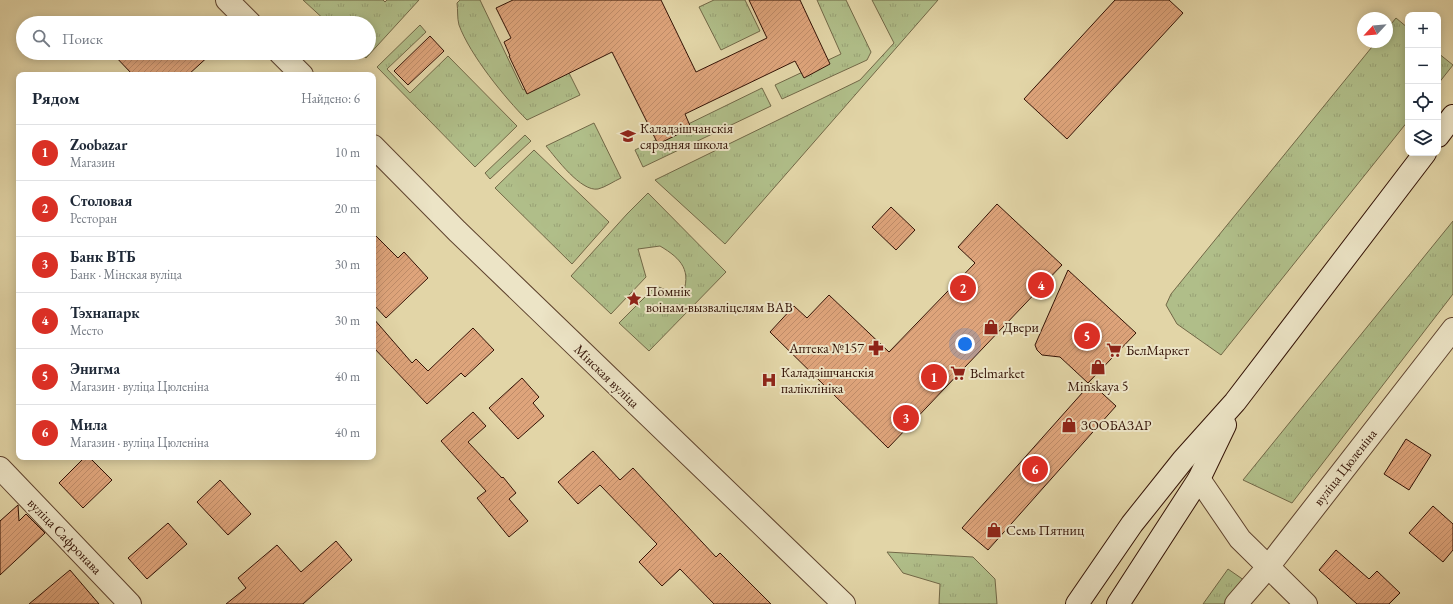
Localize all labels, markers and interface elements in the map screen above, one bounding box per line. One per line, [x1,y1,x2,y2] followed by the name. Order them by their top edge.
[1357,12,1393,48] north arrow
[1405,12,1441,156] map controls
[1405,12,1441,48] button: +
[16,16,376,60] search box
[30,27,52,49] icon: search
[62,29,103,48] text: Поиск
[1405,48,1441,84] button: −
[1405,84,1441,120] button: locate
[32,87,80,109] text: Рядом
[301,90,360,107] text: Найдено: 6
[640,119,733,153] place label: Каладзішчанскія сярэдняя школа
[1405,120,1441,156] button: layers
[619,127,637,145] school or university icon: Каладзішчанскія сярэдняя школа
[70,135,127,154] text: Zoobazar
[42,144,48,161] text: 1
[335,144,360,161] text: 10 m
[70,154,115,171] text: Магазин
[70,191,132,210] text: Столовая
[42,200,48,217] text: 2
[335,200,360,217] text: 20 m
[70,210,117,227] text: Ресторан
[70,247,136,266] text: Банк ВТБ
[42,256,48,273] text: 3
[335,256,360,273] text: 30 m
[70,266,182,283] text: Банк · Мінская вуліца
[1028,270,1054,300] pin: 4
[950,273,976,303] pin: 2
[646,282,793,316] place label: Помнік воінам-вызваліцелям ВАВ
[625,290,643,308] place icon: Помнік воінам-вызваліцелям ВАВ
[70,303,139,322] text: Тэхнапарк
[42,312,48,329] text: 4
[335,312,360,329] text: 30 m
[982,318,1000,336] shop icon: Двери
[1003,318,1040,336] place label: Двери
[1074,321,1100,351] pin: 5
[70,322,103,339] text: Место
[955,334,975,354] your location
[788,339,864,357] place label: Аптека №157
[867,339,885,357] pharmacy icon: Аптека №157
[570,340,644,412] street label: Мінская вуліца
[1105,341,1123,359] supermarket icon: БелМаркет
[1126,341,1189,359] place label: БелМаркет
[1089,358,1107,376] shop icon: Minskaya 5
[70,359,120,378] text: Энигма
[921,362,947,392] pin: 1
[781,363,874,397] place label: Каладзішчанскія паліклініка
[949,364,967,382] supermarket icon: Belmarket
[970,364,1025,382] place label: Belmarket
[42,368,48,385] text: 5
[335,368,360,385] text: 40 m
[760,371,778,389] hospital icon: Каладзішчанскія паліклініка
[1068,377,1129,395] place label: Minskaya 5
[70,378,209,395] text: Магазин · вуліца Цюленіна
[893,403,919,433] pin: 3
[70,415,107,434] text: Мила
[1060,416,1078,434] shop icon: ЗООБАЗАР
[1081,416,1152,434] place label: ЗООБАЗАР
[42,424,48,441] text: 6
[335,424,360,441] text: 40 m
[1309,425,1381,509] street label: вуліца Цюленіна
[70,434,209,451] text: Магазин · вуліца Цюленіна
[1022,454,1048,484] pin: 6
[24,494,106,578] street label: вуліца Сафронава
[985,521,1003,539] shop icon: Семь Пятниц
[1006,521,1085,539] place label: Семь Пятниц

